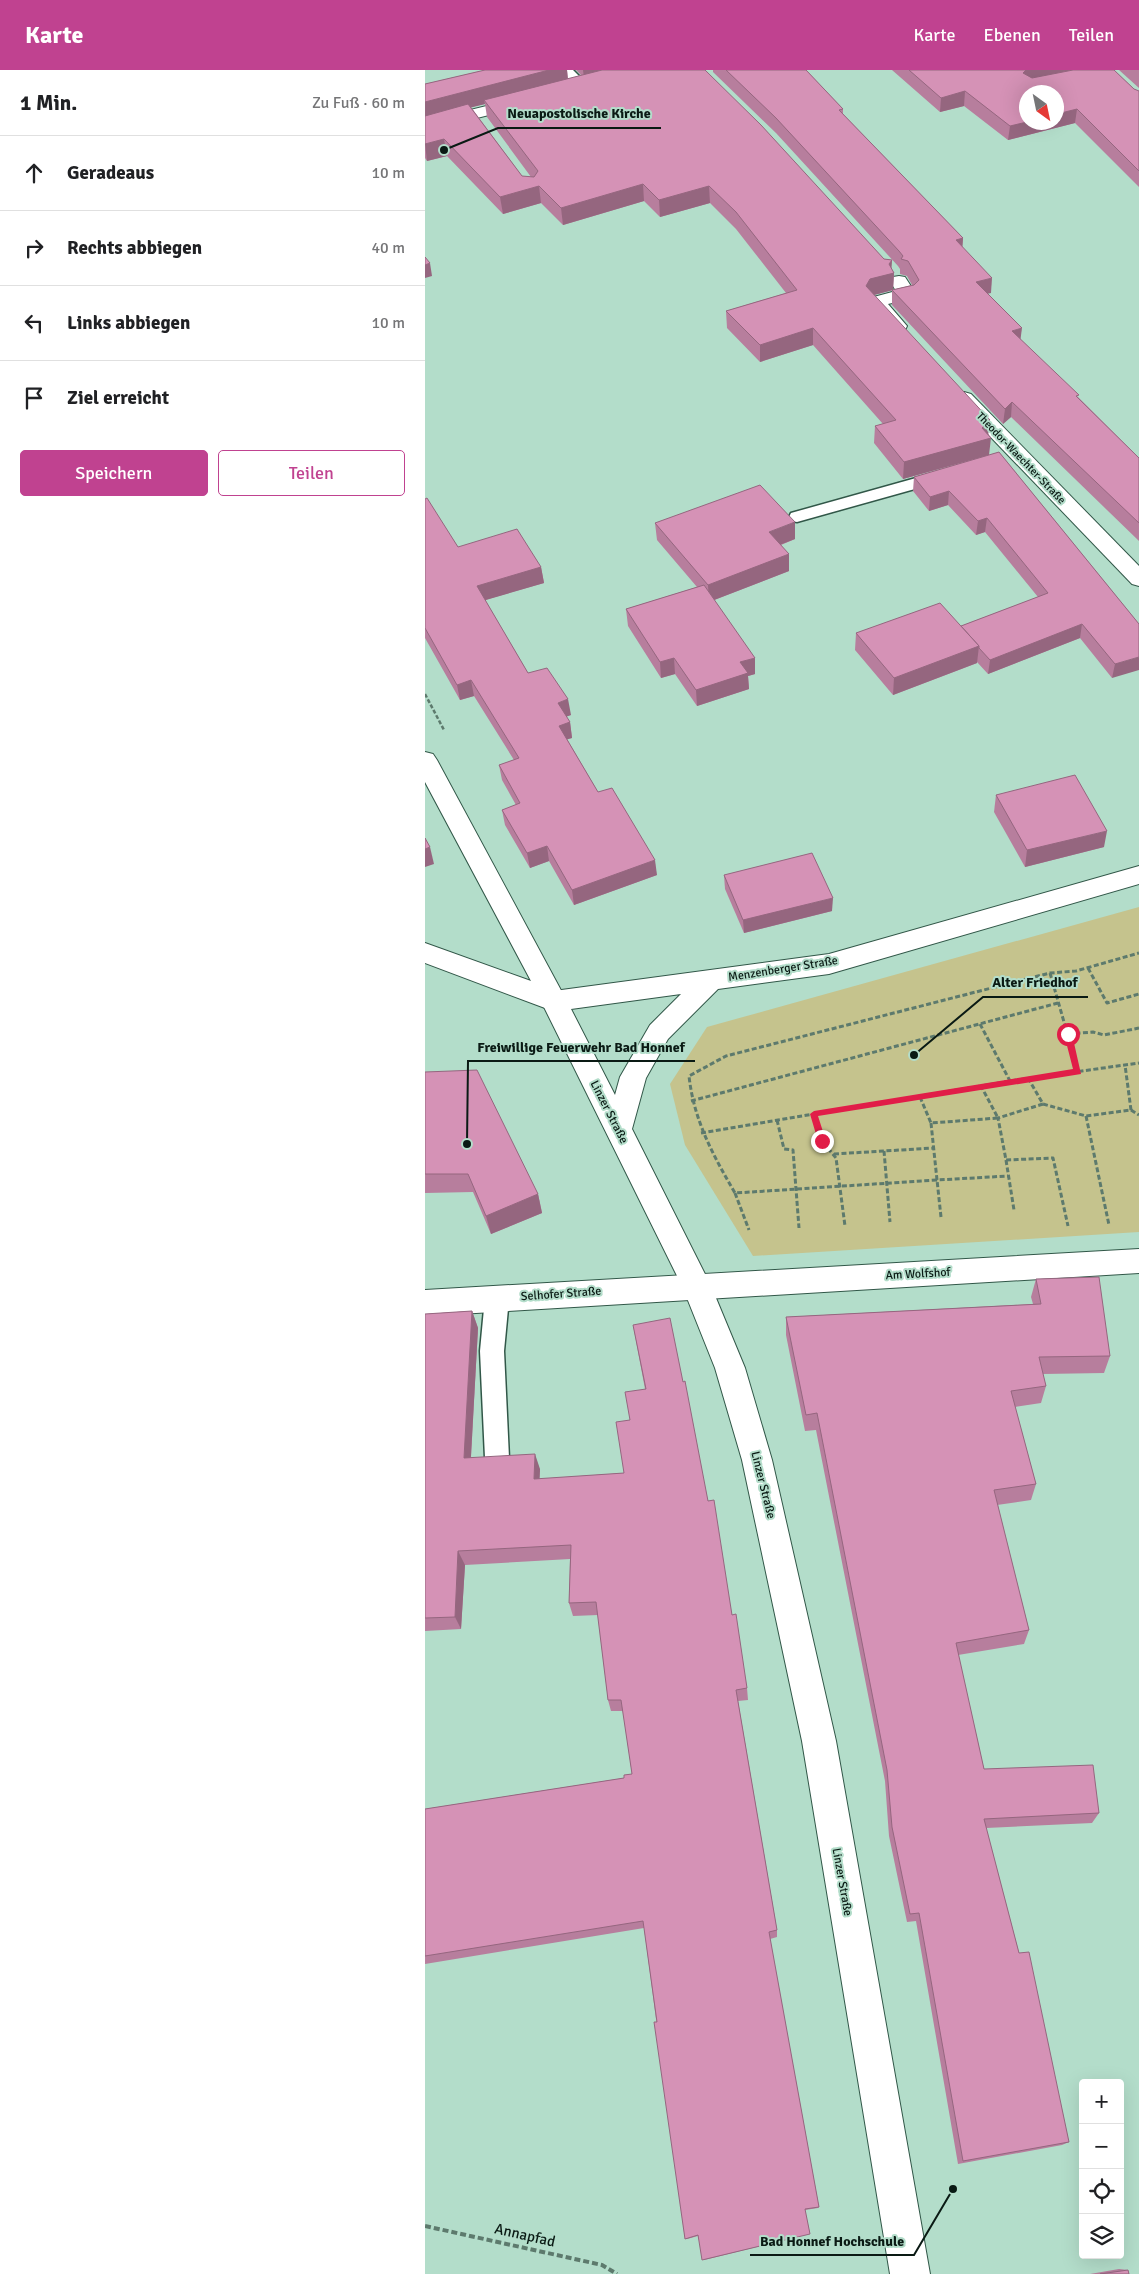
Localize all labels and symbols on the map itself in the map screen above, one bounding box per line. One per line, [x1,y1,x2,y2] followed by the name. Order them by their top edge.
[1019,85,1064,130] north arrow
[498,99,661,128] callout: Neuapostolische Kirche
[507,105,651,122] text: Neuapostolische Kirche
[974,409,1068,507] street label: Theodor-Waechter-Straße
[727,953,839,985] street label: Menzenberger Straße
[983,968,1088,997] callout: Alter Friedhof
[992,974,1079,991] text: Alter Friedhof
[1057,1023,1080,1046] route start
[468,1032,695,1061] callout: Freiwillige Feuerwehr Bad Honnef
[477,1039,686,1056] text: Freiwillige Feuerwehr Bad Honnef
[587,1078,631,1146] street label: Linzer Straße
[811,1130,834,1153] route end
[885,1265,952,1283] street label: Am Wolfshof
[520,1284,602,1304] street label: Selhofer Straße
[747,1450,779,1520] street label: Linzer Straße
[829,1847,855,1917] street label: Linzer Straße
[493,2219,557,2251] street label: Annapfad
[750,2226,914,2255] callout: Bad Honnef Hochschule
[760,2233,904,2250] text: Bad Honnef Hochschule

